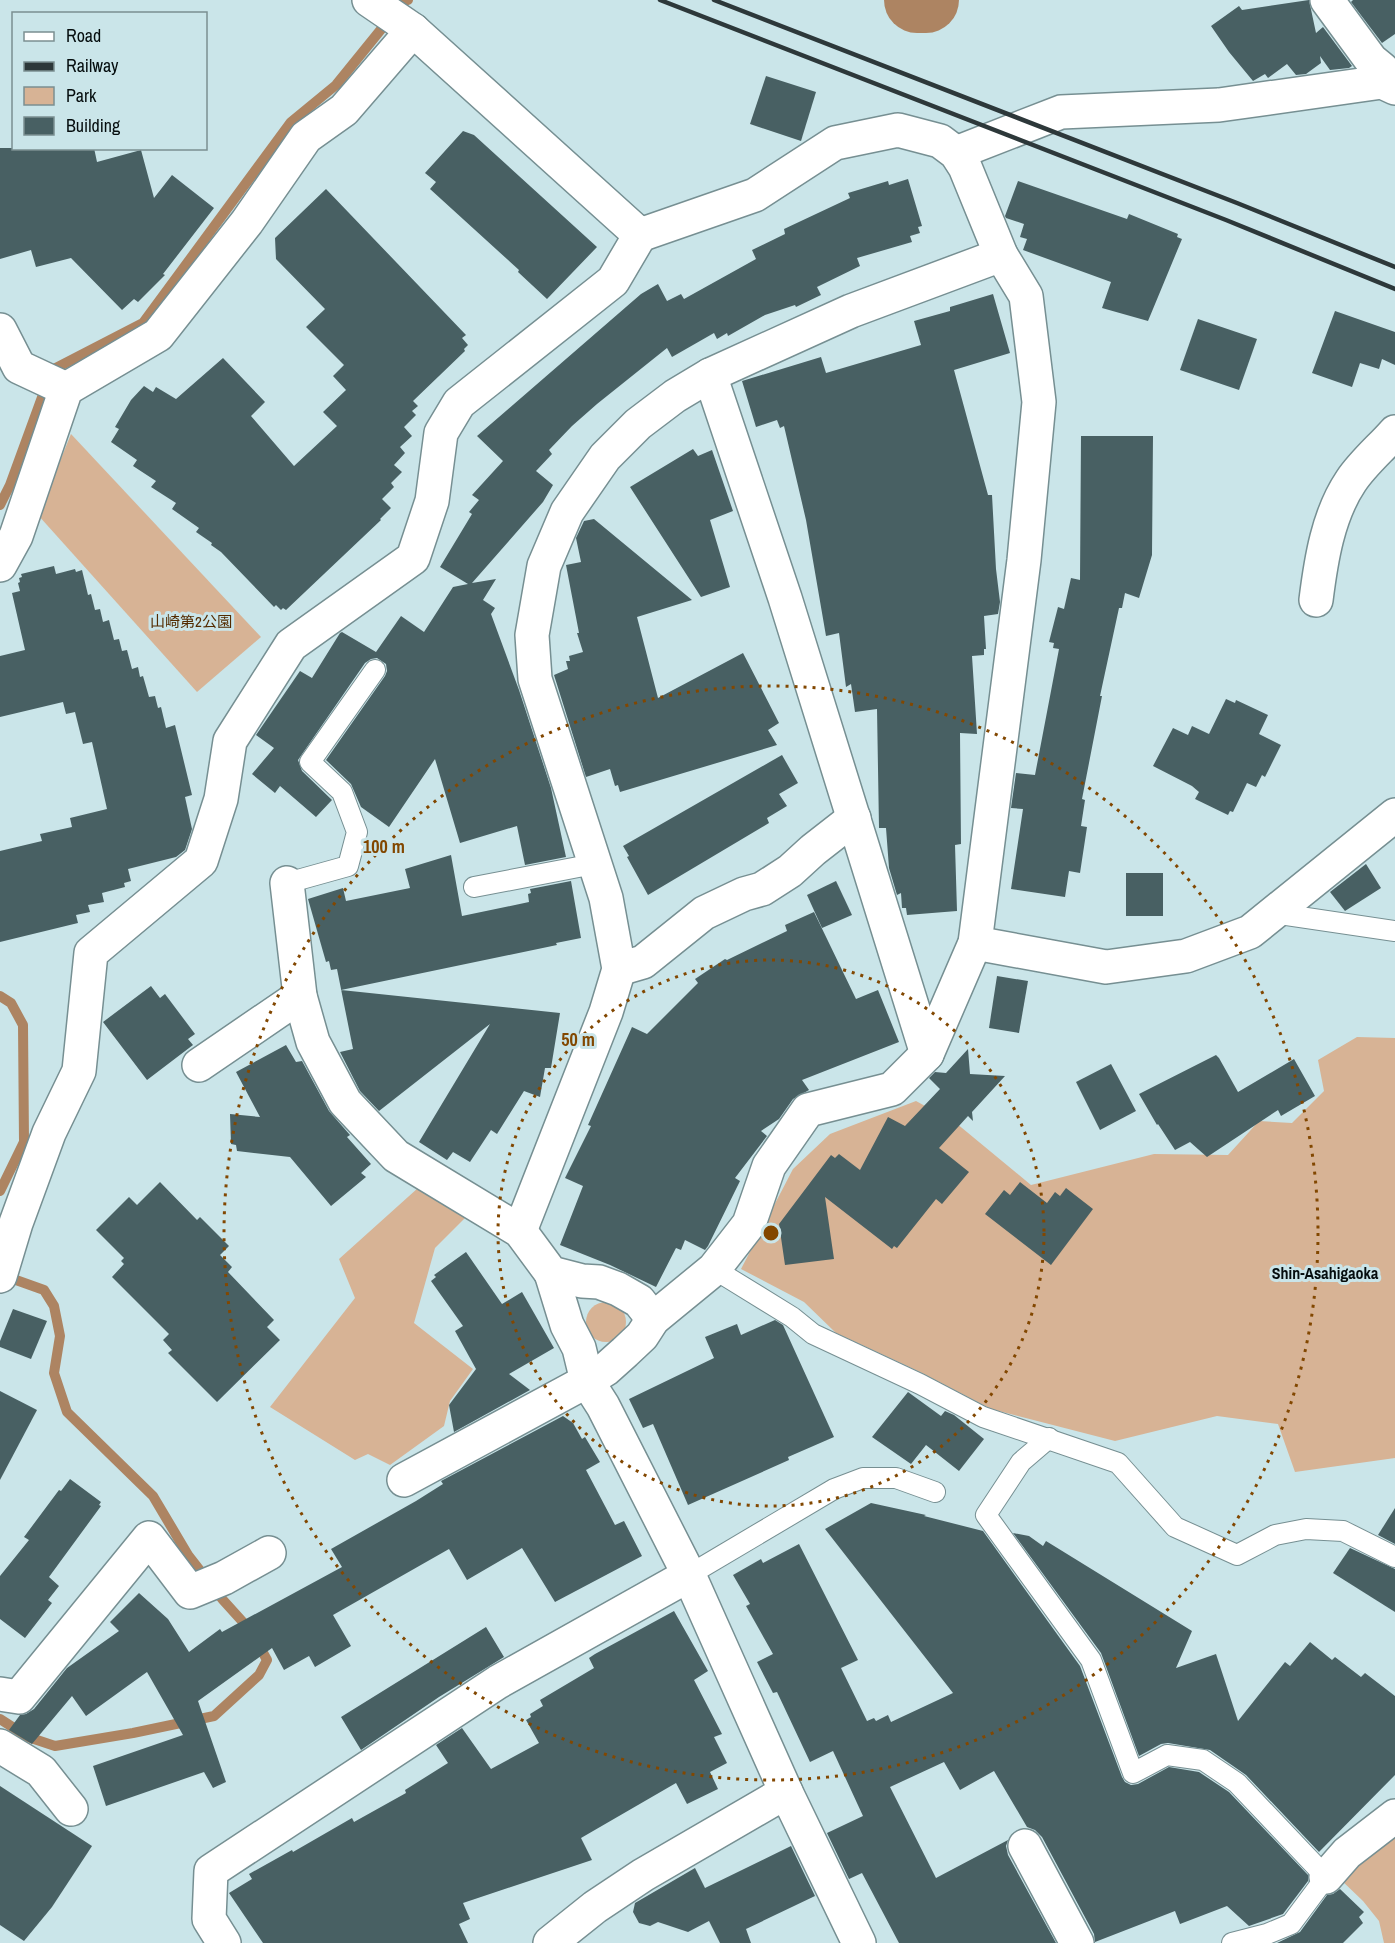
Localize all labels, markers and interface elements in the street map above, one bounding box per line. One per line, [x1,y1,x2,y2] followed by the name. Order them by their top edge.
[12,12,207,150] legend
[66,23,101,48] text: Road
[66,53,119,78] text: Railway
[66,83,97,108] text: Park
[66,113,121,138] text: Building
[150,611,232,632] park label: 山崎第2公園
[363,834,405,859] text: 100 m
[561,1027,595,1052] text: 50 m
[761,1223,781,1243] centre of rings
[1272,1262,1379,1284] district label: Shin-Asahigaoka

